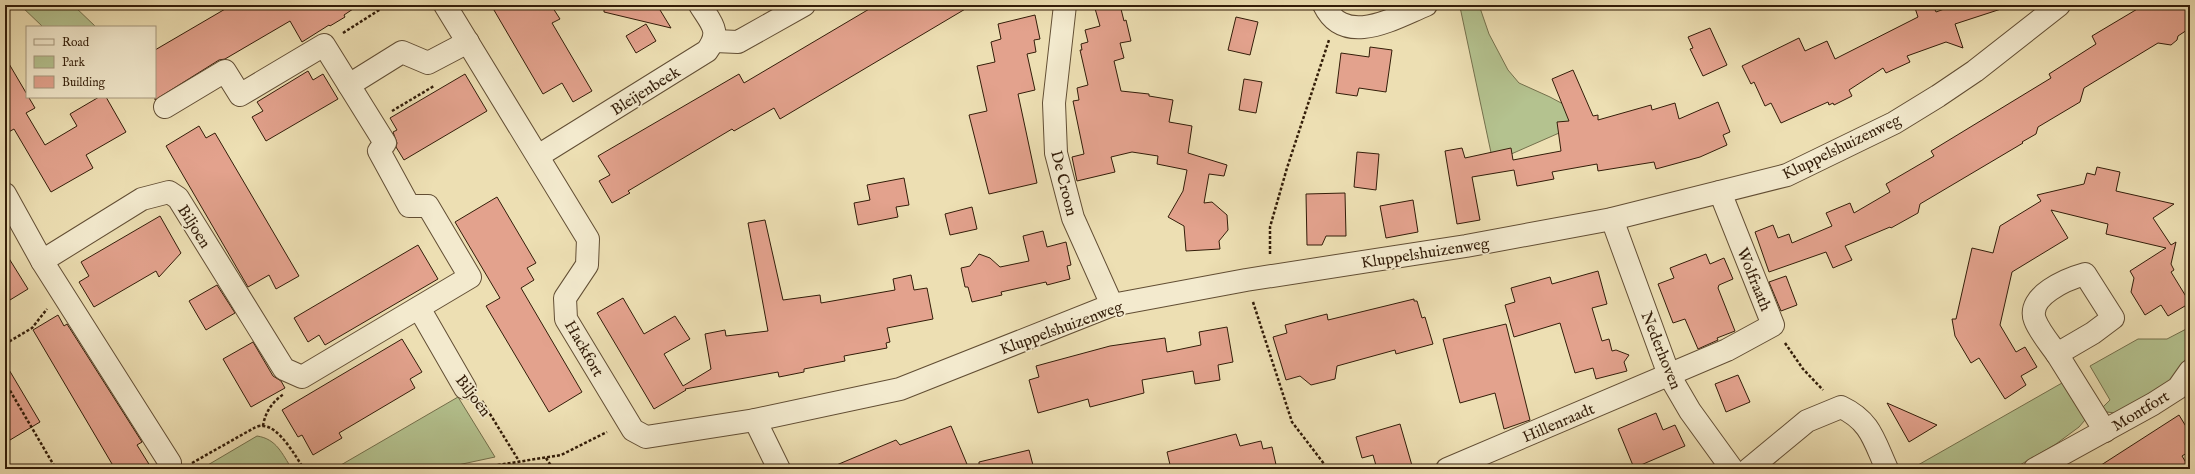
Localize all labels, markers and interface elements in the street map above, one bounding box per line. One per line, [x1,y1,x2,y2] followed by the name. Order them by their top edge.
[26,26,156,98] legend
[62,35,90,50] text: Road
[62,55,85,70] text: Park
[608,62,685,121] street label: Bleijenbeek
[62,75,106,90] text: Building
[1779,110,1905,185] street label: Kluppelshuizenweg
[1045,149,1081,219] street label: De Croon
[172,202,215,253] street label: Biljoen
[1360,234,1491,274] street label: Kluppelshuizenweg
[1731,245,1775,315] street label: Wolfraath
[997,297,1126,360] street label: Kluppelshuizenweg
[1635,309,1685,393] street label: Nederhoven
[559,317,608,381] street label: Hackfort
[450,371,495,422] street label: Biljoen
[2109,387,2174,437] street label: Montfort
[1520,400,1598,448] street label: Hillenraadt

